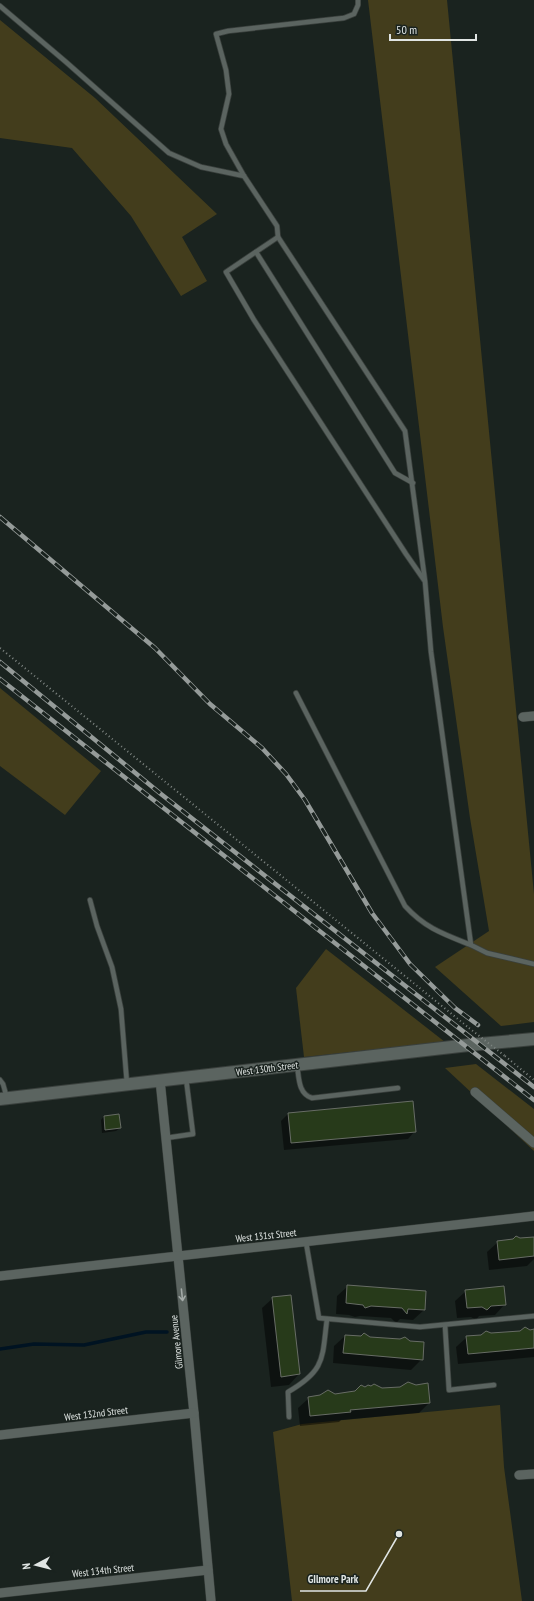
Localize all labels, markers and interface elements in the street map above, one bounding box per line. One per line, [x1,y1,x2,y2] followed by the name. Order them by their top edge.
[390,16,476,42] scale bar
[396,22,417,37] text: 50 m
[235,1058,299,1079] street label: West 130th Street
[235,1226,297,1245] street label: West 131st Street
[178,1288,185,1301] one-way arrow
[167,1314,186,1370] street label: Gilmore Avenue
[64,1403,129,1424] street label: West 132nd Street
[16,1545,56,1585] north arrow
[71,1561,135,1580] street label: West 134th Street
[19,1562,33,1570] text: N
[300,1568,366,1591] callout: GIlmore Park
[308,1572,359,1586] text: GIlmore Park

